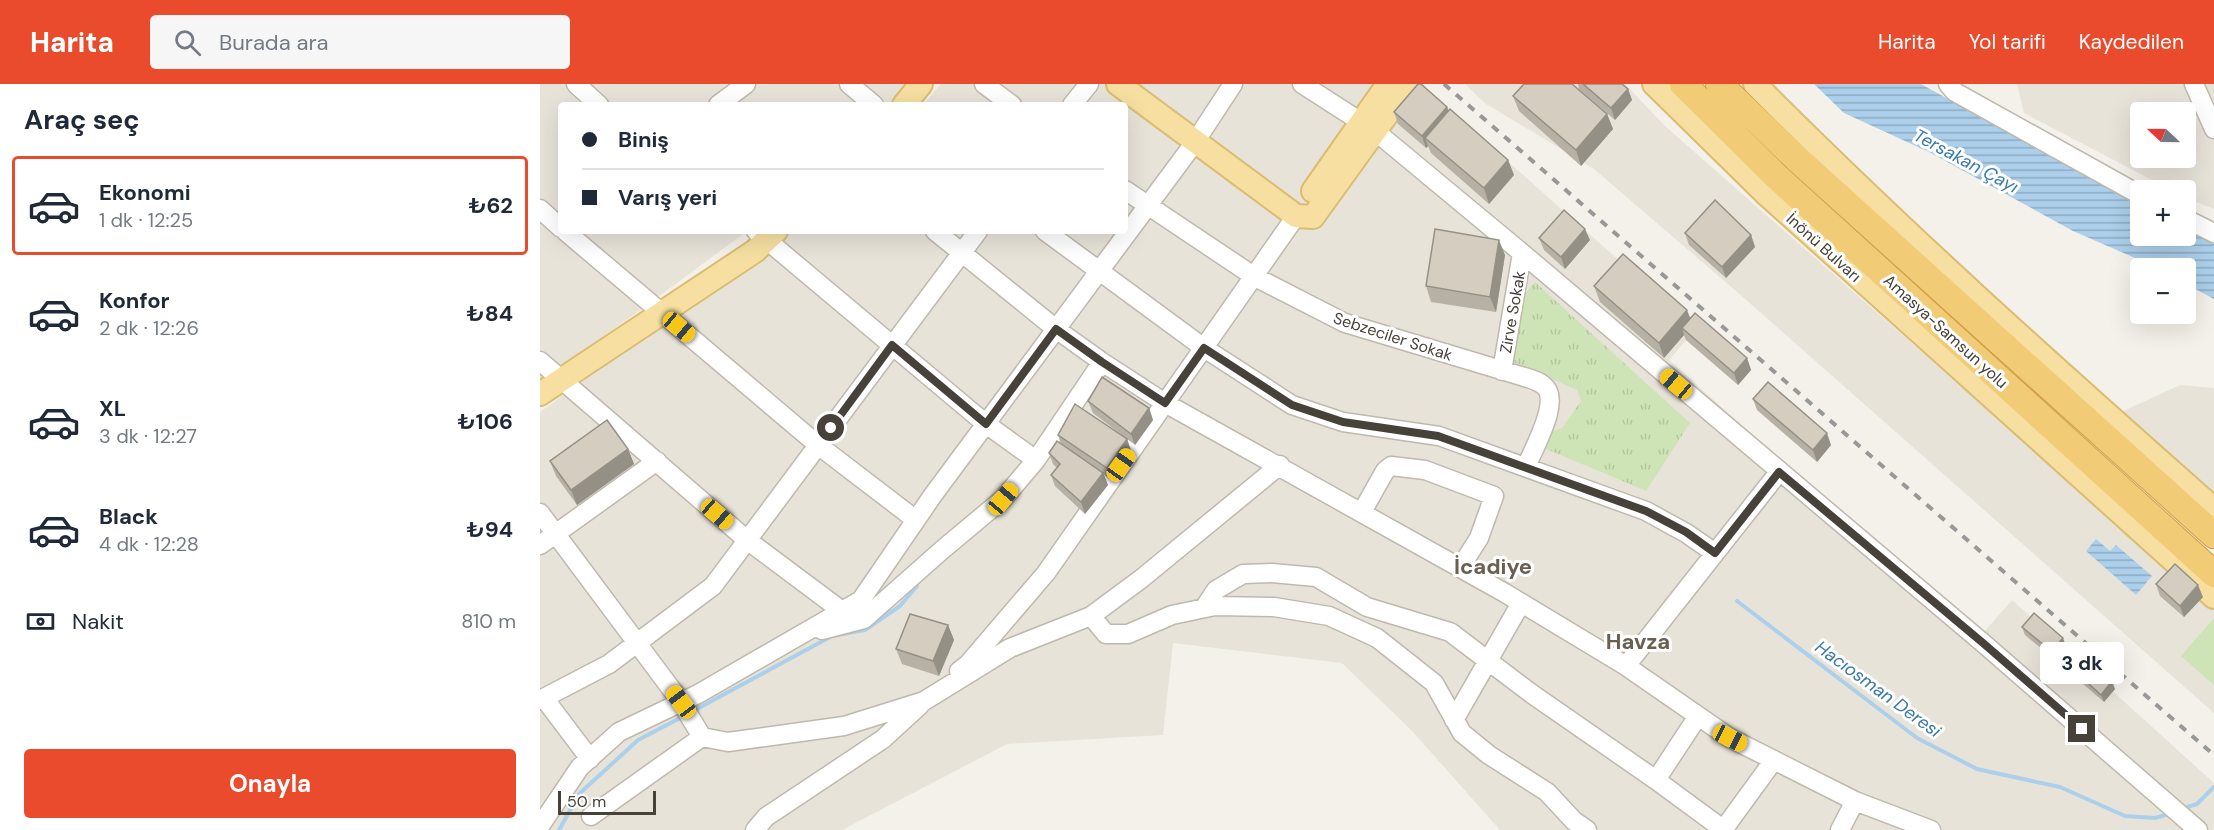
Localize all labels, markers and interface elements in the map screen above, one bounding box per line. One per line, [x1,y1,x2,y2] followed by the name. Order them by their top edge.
[150,15,570,69] search box
[30,24,114,61] text: Harita
[171,26,204,59] icon: search
[219,28,329,57] text: Burada ara
[1878,28,1936,56] text: Harita
[1969,28,2046,56] text: Yol tarifi
[2079,28,2184,56] text: Kaydedilen
[24,102,140,137] text: Araç seç
[2130,102,2196,168] north arrow
[2130,102,2196,324] map controls
[1909,123,2023,199] water label: Tersakan Çayı
[618,125,669,154] text: Biniş
[99,178,191,207] text: Ekonomi
[27,179,81,233] icon: car
[2130,180,2196,246] button: +
[618,183,717,212] text: Varış yeri
[468,191,513,220] text: ₺62
[99,207,193,233] text: 1 dk · 12:25
[1782,208,1865,287] street label: İnönü Bulvarı
[2130,258,2196,324] button: −
[1495,269,1530,355] street label: Zirve Sokak
[1879,270,2012,393] street label: Amasya-Samsun yolu
[99,286,170,315] text: Konfor
[27,287,81,341] icon: car
[467,299,513,328] text: ₺84
[1331,307,1455,366] street label: Sebzeciler Sokak
[659,309,699,345] car
[99,315,199,341] text: 2 dk · 12:26
[1656,366,1696,402] car
[99,394,126,423] text: XL
[27,395,81,449] icon: car
[457,407,513,436] text: ₺106
[817,414,844,441] route start
[99,423,197,449] text: 3 dk · 12:27
[1103,445,1139,485] car
[985,479,1021,519] car
[698,495,736,533] car
[99,502,158,531] text: Black
[27,503,81,557] icon: car
[467,515,513,544] text: ₺94
[99,531,199,557] text: 4 dk · 12:28
[1454,552,1532,581] district label: İcadiye
[24,605,57,638] icon: cash
[72,607,124,636] text: Nakit
[461,608,516,634] text: 810 m
[1606,627,1670,656] district label: Havza
[1810,635,1947,743] water label: Hacıosman Deresi
[2040,642,2124,684] callout: 3 dk
[2061,650,2103,676] text: 3 dk
[663,682,699,722] car
[2068,715,2095,742] route end
[1710,722,1750,754] car
[24,749,516,818] button: Onayla
[558,788,656,816] scale bar
[567,791,606,812] text: 50 m

